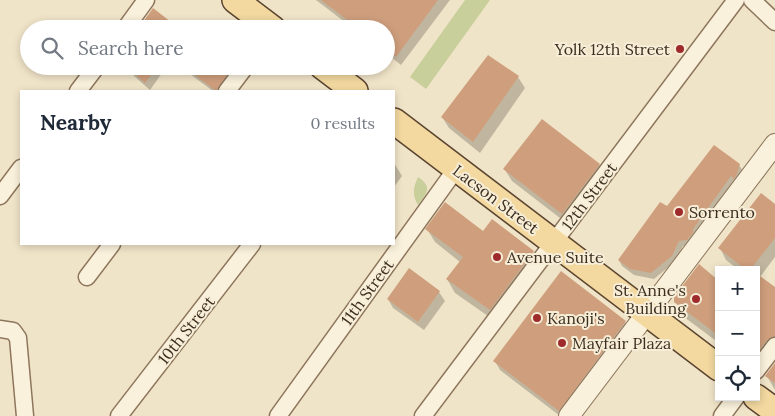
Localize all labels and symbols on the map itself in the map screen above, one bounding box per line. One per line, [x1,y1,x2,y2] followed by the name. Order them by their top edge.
[554,39,671,59] place label: Yolk 12th Street
[674,43,686,55] marker: Yolk 12th Street
[557,157,621,234] street label: 12th Street
[449,160,544,238] street label: Lacson Street
[689,202,755,222] place label: Sorrento
[673,206,685,218] marker: Sorrento
[506,247,604,267] place label: Avenue Suite
[491,251,503,263] marker: Avenue Suite
[336,254,398,329] street label: 11th Street
[614,280,687,318] place label: St. Anne's Building
[153,291,219,368] street label: 10th Street
[690,293,702,305] marker: St. Anne's Building
[547,308,605,328] place label: Kanoji's
[531,312,543,324] marker: Kanoji's
[572,333,671,353] place label: Mayfair Plaza
[556,337,568,349] marker: Mayfair Plaza

